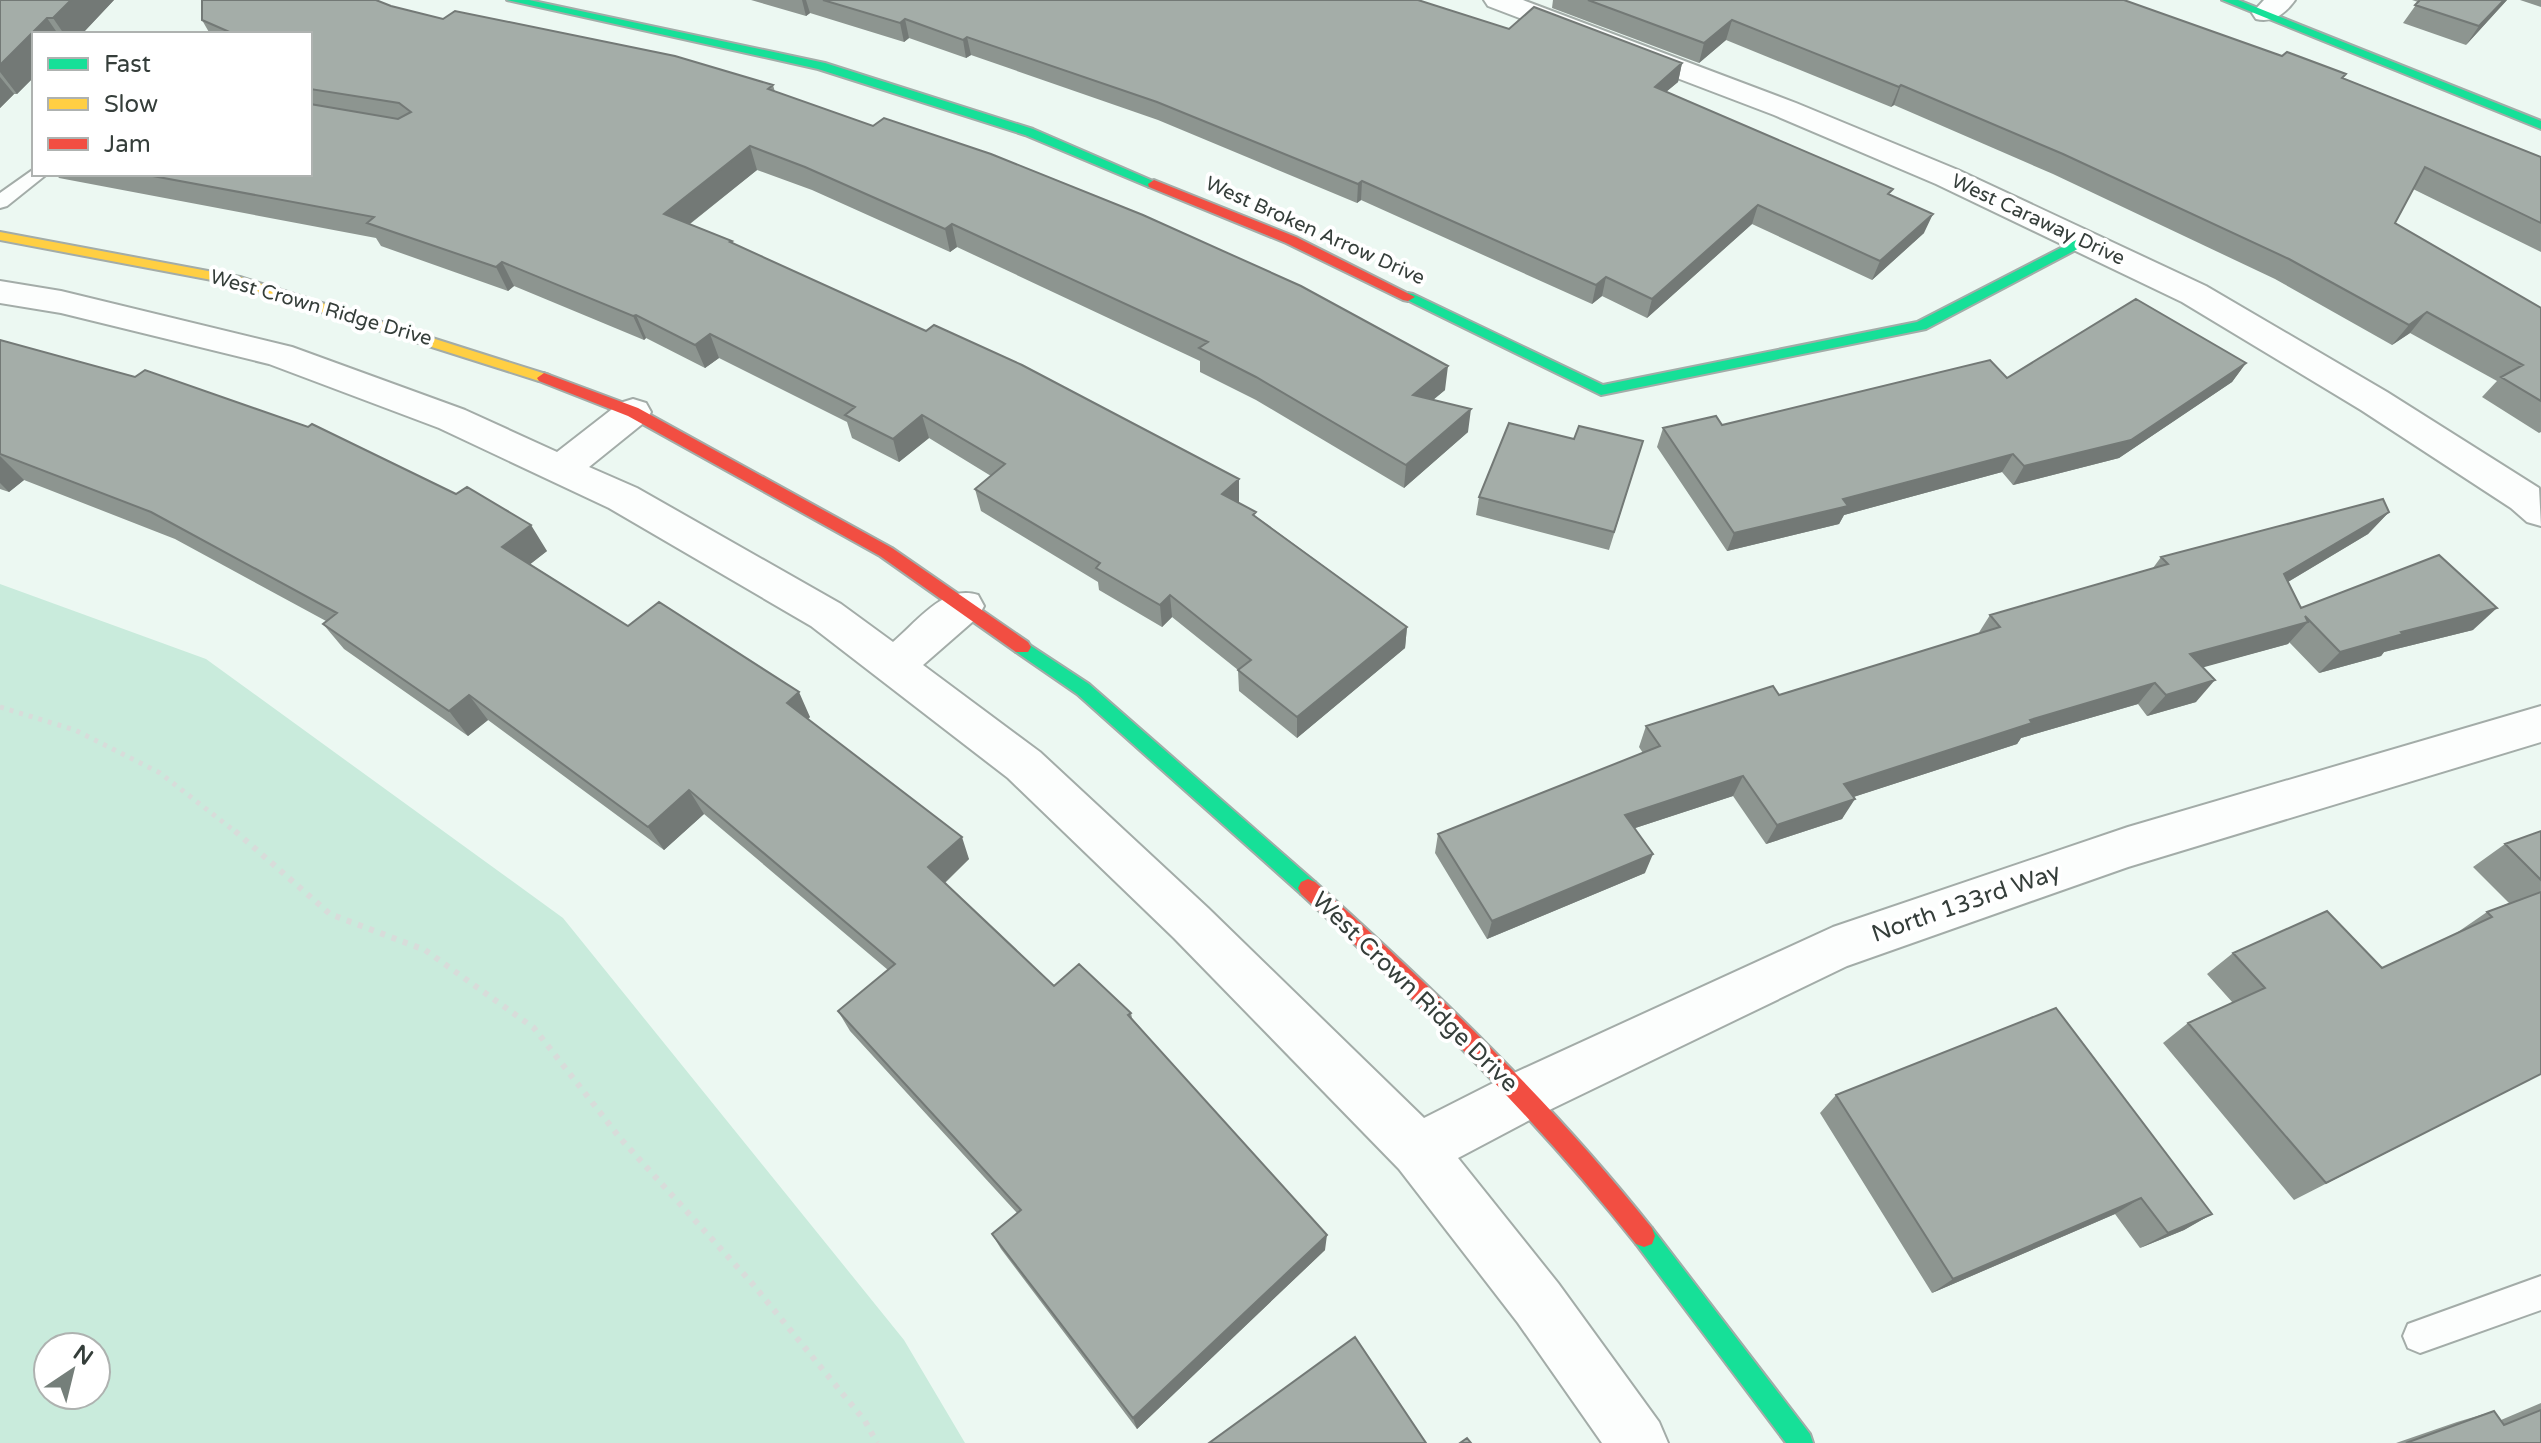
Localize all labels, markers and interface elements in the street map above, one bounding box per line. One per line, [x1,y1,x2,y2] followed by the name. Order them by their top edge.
[32,32,312,176] legend
[104,50,151,79] text: Fast
[104,90,158,119] text: Slow
[104,130,151,159] text: Jam
[1947,169,2129,271] street label: West Caraway Drive
[1201,172,1429,290] street label: West Broken Arrow Drive
[207,265,435,351] street label: West Crown Ridge Drive
[1868,857,2064,949] street label: North 133rd Way
[1306,886,1524,1098] street label: West Crown Ridge Drive
[32,1331,112,1411] north arrow
[68,1340,98,1371] text: N

